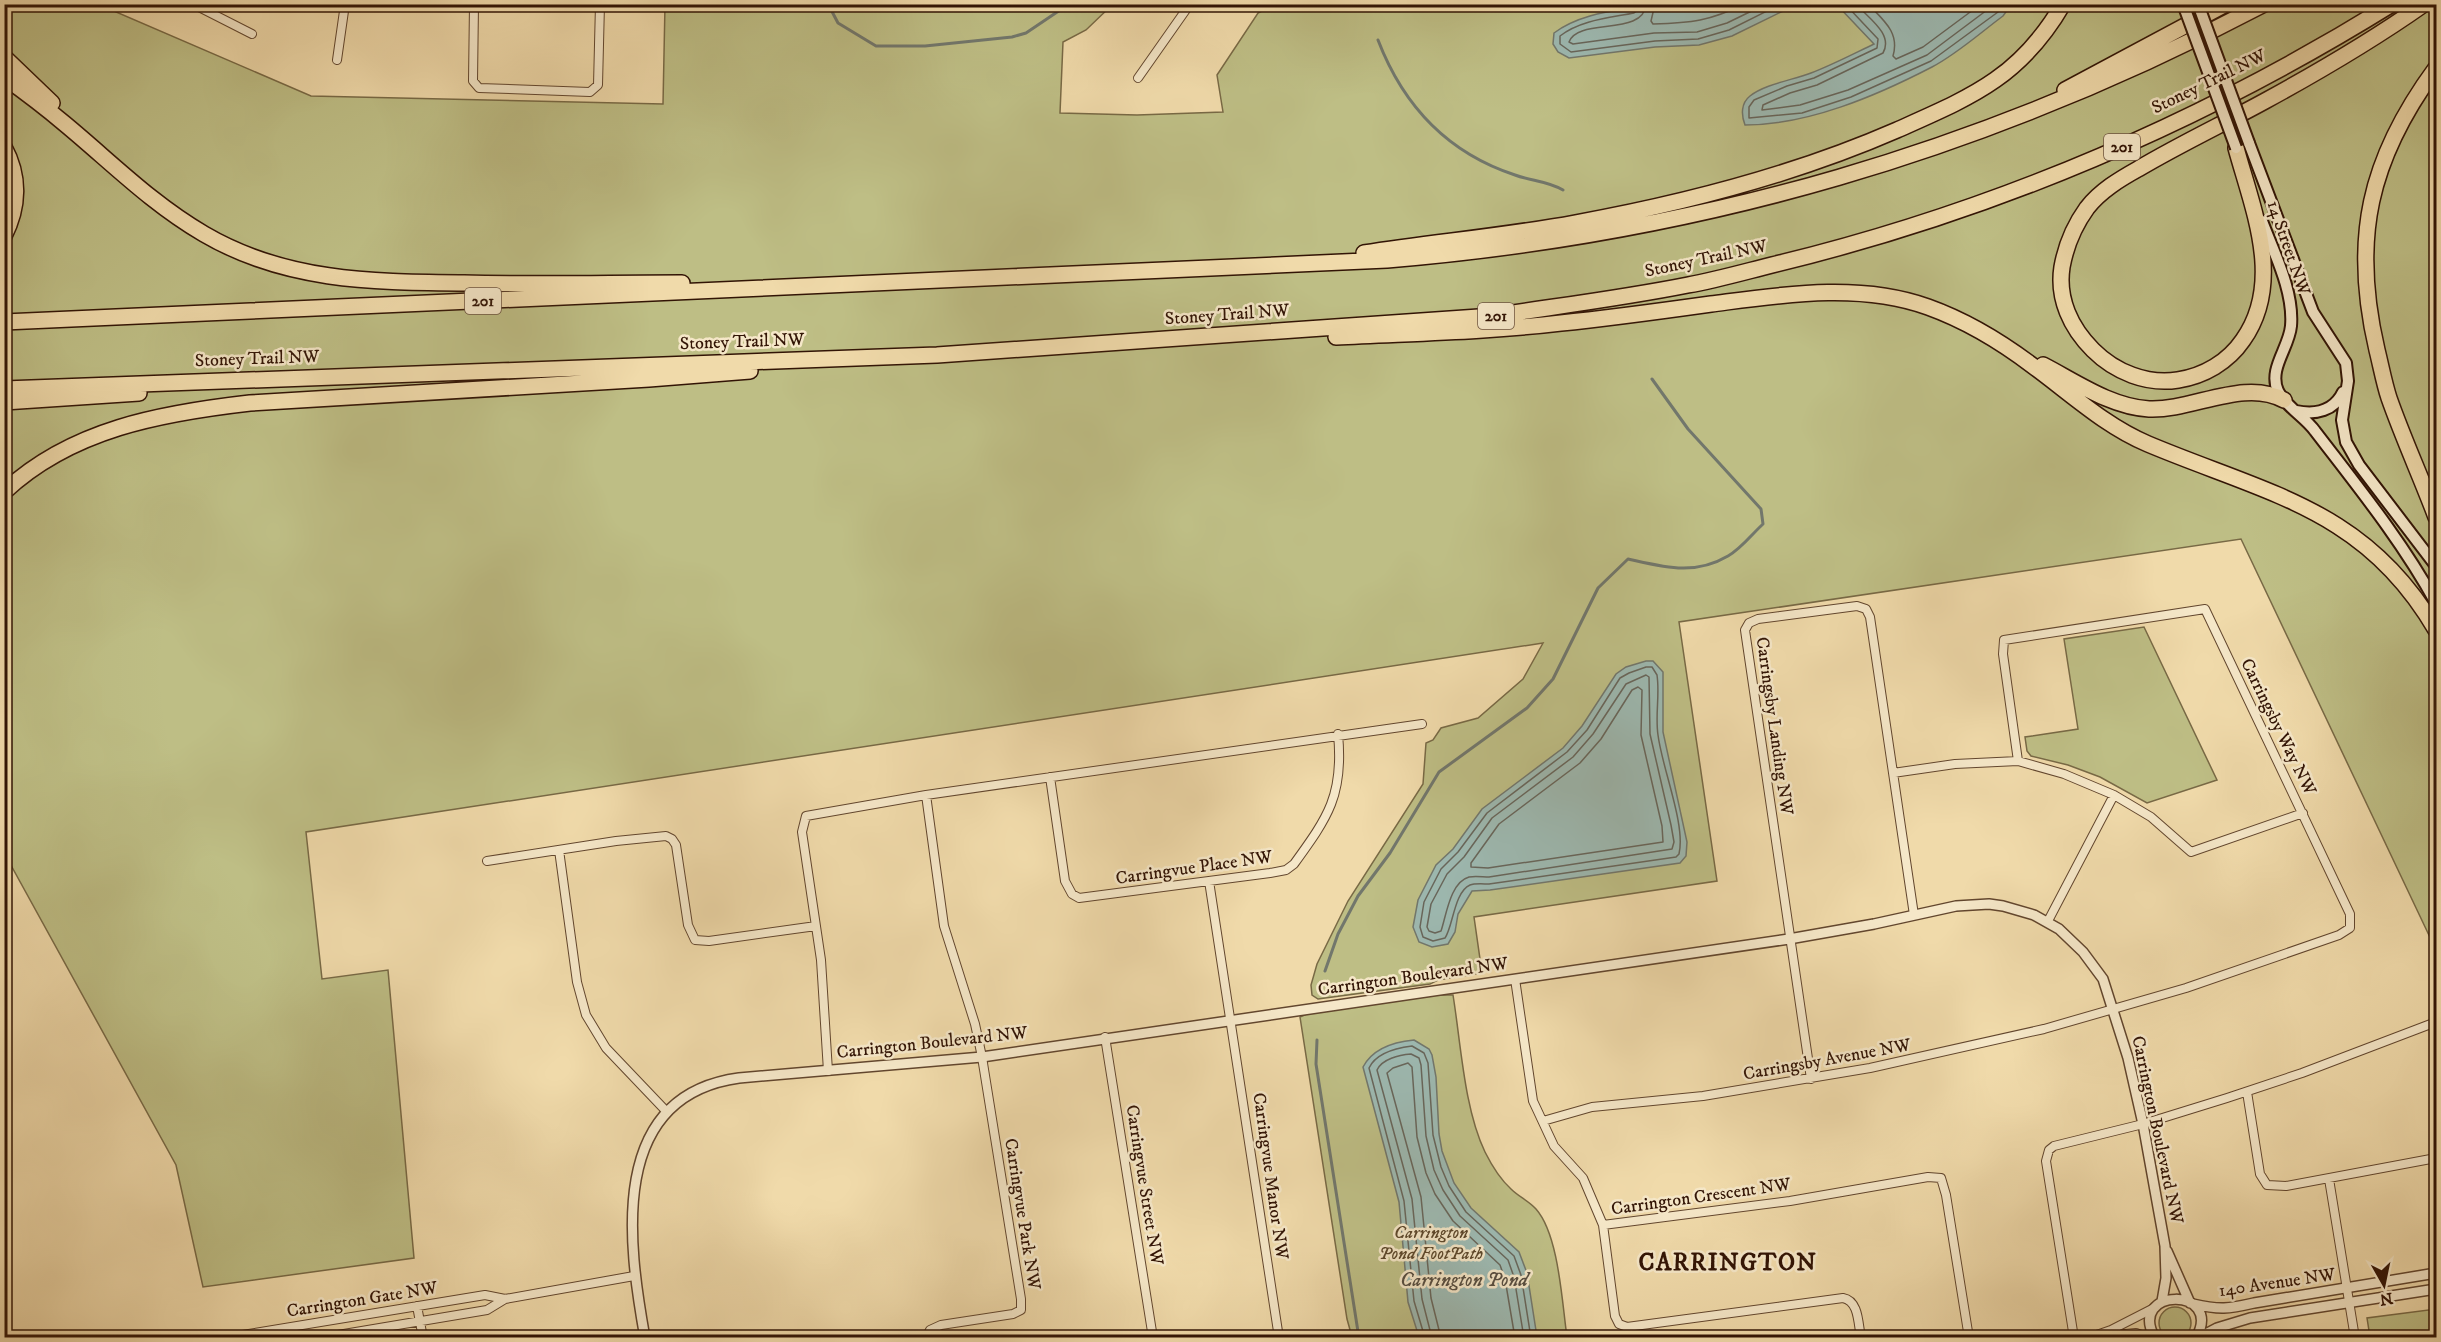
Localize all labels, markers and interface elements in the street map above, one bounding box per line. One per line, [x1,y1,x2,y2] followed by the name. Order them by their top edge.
[2148,45,2270,119] street label: Stoney Trail NW
[2104,134,2140,160] road number: 201
[2262,198,2315,299] street label: 14 Street NW
[1643,235,1770,283] street label: Stoney Trail NW
[465,288,501,314] road number: 201
[1164,300,1290,330] street label: Stoney Trail NW
[1478,303,1514,329] road number: 201
[679,329,805,355] street label: Stoney Trail NW
[194,346,320,372] street label: Stoney Trail NW
[1751,636,1797,817] street label: Carringsby Landing NW
[2235,655,2321,799] street label: Carringsby Way NW
[1114,846,1274,890] street label: Carringvue Place NW
[1317,953,1510,1001] street label: Carrington Boulevard NW
[836,1022,1029,1064] street label: Carrington Boulevard NW
[1742,1034,1913,1086] street label: Carringsby Avenue NW
[2126,1034,2188,1226] street label: Carrington Boulevard NW
[1247,1091,1293,1261] street label: Carringvue Manor NW
[1120,1103,1168,1267] street label: Carringvue Street NW
[999,1137,1045,1292] street label: Carringvue Park NW
[1610,1173,1793,1220] street label: Carrington Crescent NW
[1379,1222,1483,1265] park label: Carrington Pond FootPath
[1639,1248,1817,1278] district label: CARRINGTON
[2354,1255,2414,1315] north arrow
[2217,1264,2337,1302] street label: 140 Avenue NW
[1400,1268,1532,1293] water label: Carrington Pond
[285,1277,439,1323] street label: Carrington Gate NW
[2378,1288,2394,1310] text: N

